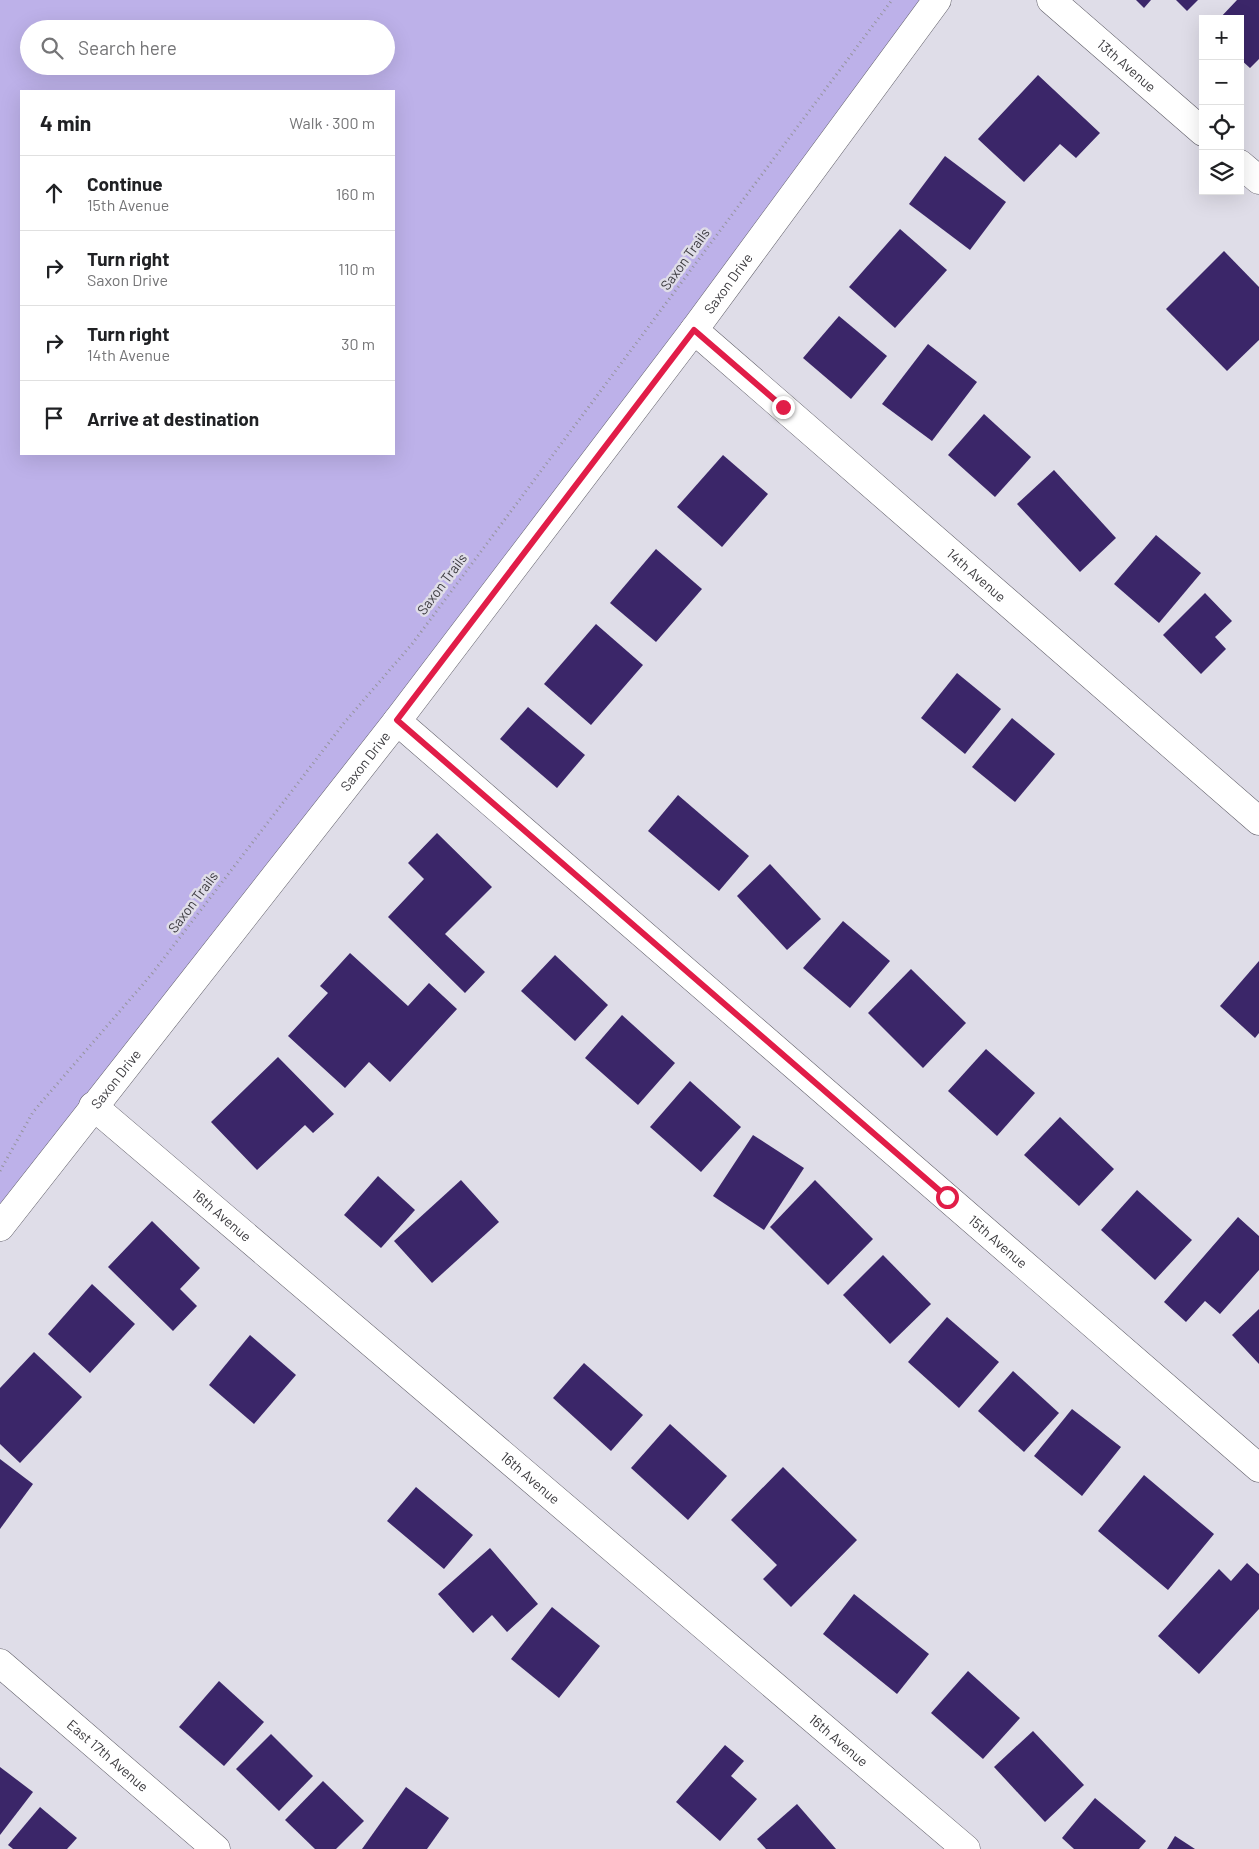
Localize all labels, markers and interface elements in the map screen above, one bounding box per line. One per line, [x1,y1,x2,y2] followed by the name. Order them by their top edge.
[1199,15,1244,195] map controls
[1199,15,1244,60] button: +
[20,20,395,75] search box
[38,34,66,62] icon: search
[1094,35,1160,95] street label: 13th Avenue
[78,36,177,59] text: Search here
[1199,60,1244,105] button: −
[1199,105,1244,150] button: locate
[40,110,91,135] text: 4 min
[289,113,375,132] text: Walk · 300 m
[1199,150,1244,195] button: layers
[87,172,163,195] text: Continue
[40,179,68,207] icon: ahead
[336,184,375,203] text: 160 m
[87,195,169,214] text: 15th Avenue
[656,224,713,293] street label: Saxon Trails
[87,247,169,270] text: Turn right
[700,250,756,317] street label: Saxon Drive
[40,254,68,282] icon: right
[338,259,375,278] text: 110 m
[87,270,168,289] text: Saxon Drive
[87,322,169,345] text: Turn right
[40,329,68,357] icon: right
[341,334,375,353] text: 30 m
[87,345,170,364] text: 14th Avenue
[772,396,795,419] route end
[40,404,68,432] icon: arrive
[87,407,259,430] text: Arrive at destination
[944,545,1010,605] street label: 14th Avenue
[413,549,470,618] street label: Saxon Trails
[336,728,394,794] street label: Saxon Drive
[164,867,221,936] street label: Saxon Trails
[87,1046,144,1112] street label: Saxon Drive
[189,1185,255,1245] street label: 16th Avenue
[936,1186,959,1209] route start
[965,1211,1031,1271] street label: 15th Avenue
[497,1448,563,1507] street label: 16th Avenue
[806,1710,872,1770] street label: 16th Avenue
[64,1716,152,1795] street label: East 17th Avenue

